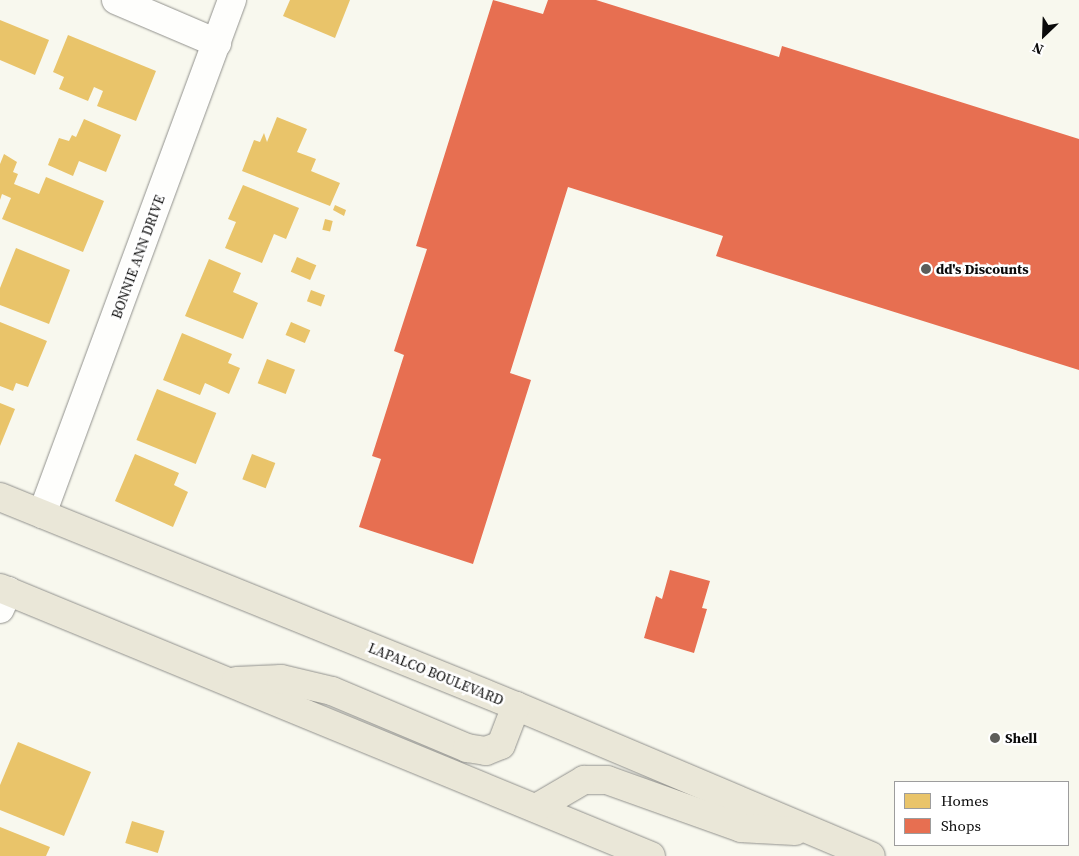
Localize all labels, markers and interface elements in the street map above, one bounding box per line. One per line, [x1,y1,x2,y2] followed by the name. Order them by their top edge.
[1019,10,1069,60] north arrow
[1029,37,1047,60] text: N
[108,193,168,321] street label: BONNIE ANN DRIVE
[936,261,1029,277] place label: dd's Discounts
[920,263,932,275] marker: dd's Discounts
[366,639,506,709] street label: LAPALCO BOULEVARD
[1005,730,1037,746] place label: Shell
[989,732,1001,744] marker: Shell
[894,781,1069,846] legend
[941,790,988,811] text: Homes
[941,815,981,836] text: Shops

